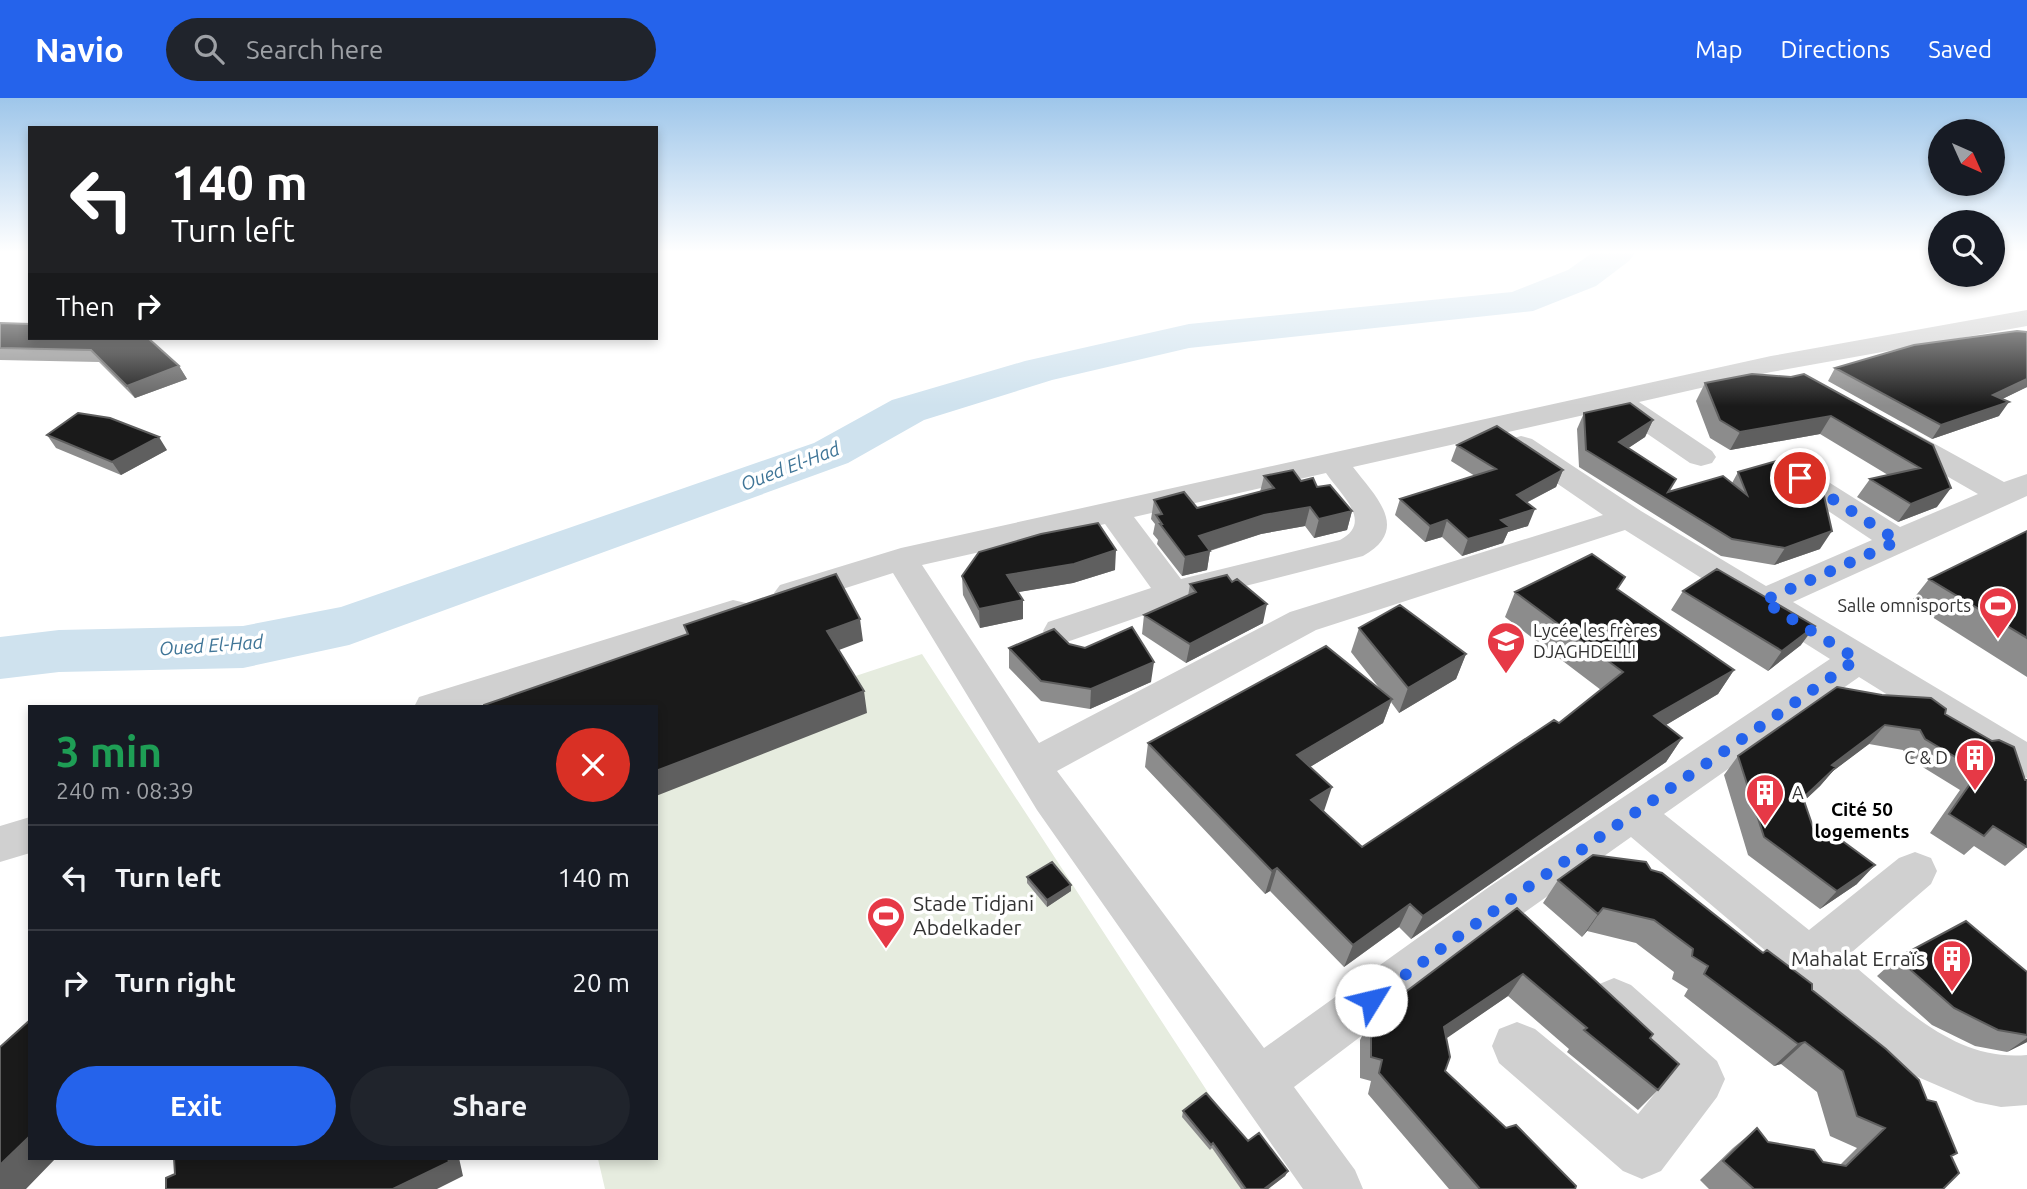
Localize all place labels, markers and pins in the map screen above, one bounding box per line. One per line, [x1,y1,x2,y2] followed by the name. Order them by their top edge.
[1770,448,1830,508] pin
[1977,585,2019,640] sports icon: Salle omnisports
[1838,595,1971,615] place label: Salle omnisports
[1485,620,1527,675] school or university icon: Lycée les frères DJAGHDELLI
[1533,620,1658,661] place label: Lycée les frères DJAGHDELLI
[1954,737,1996,792] building icon: C & D
[1904,747,1948,767] place label: C & D
[1744,772,1786,827] building icon: A
[1792,782,1804,802] place label: A
[913,891,1034,939] place label: Stade Tidjani Abdelkader
[865,895,907,950] sports icon: Stade Tidjani Abdelkader
[1931,938,1973,993] building icon: Mahalat Erraïs
[1791,946,1925,970] place label: Mahalat Erraïs

